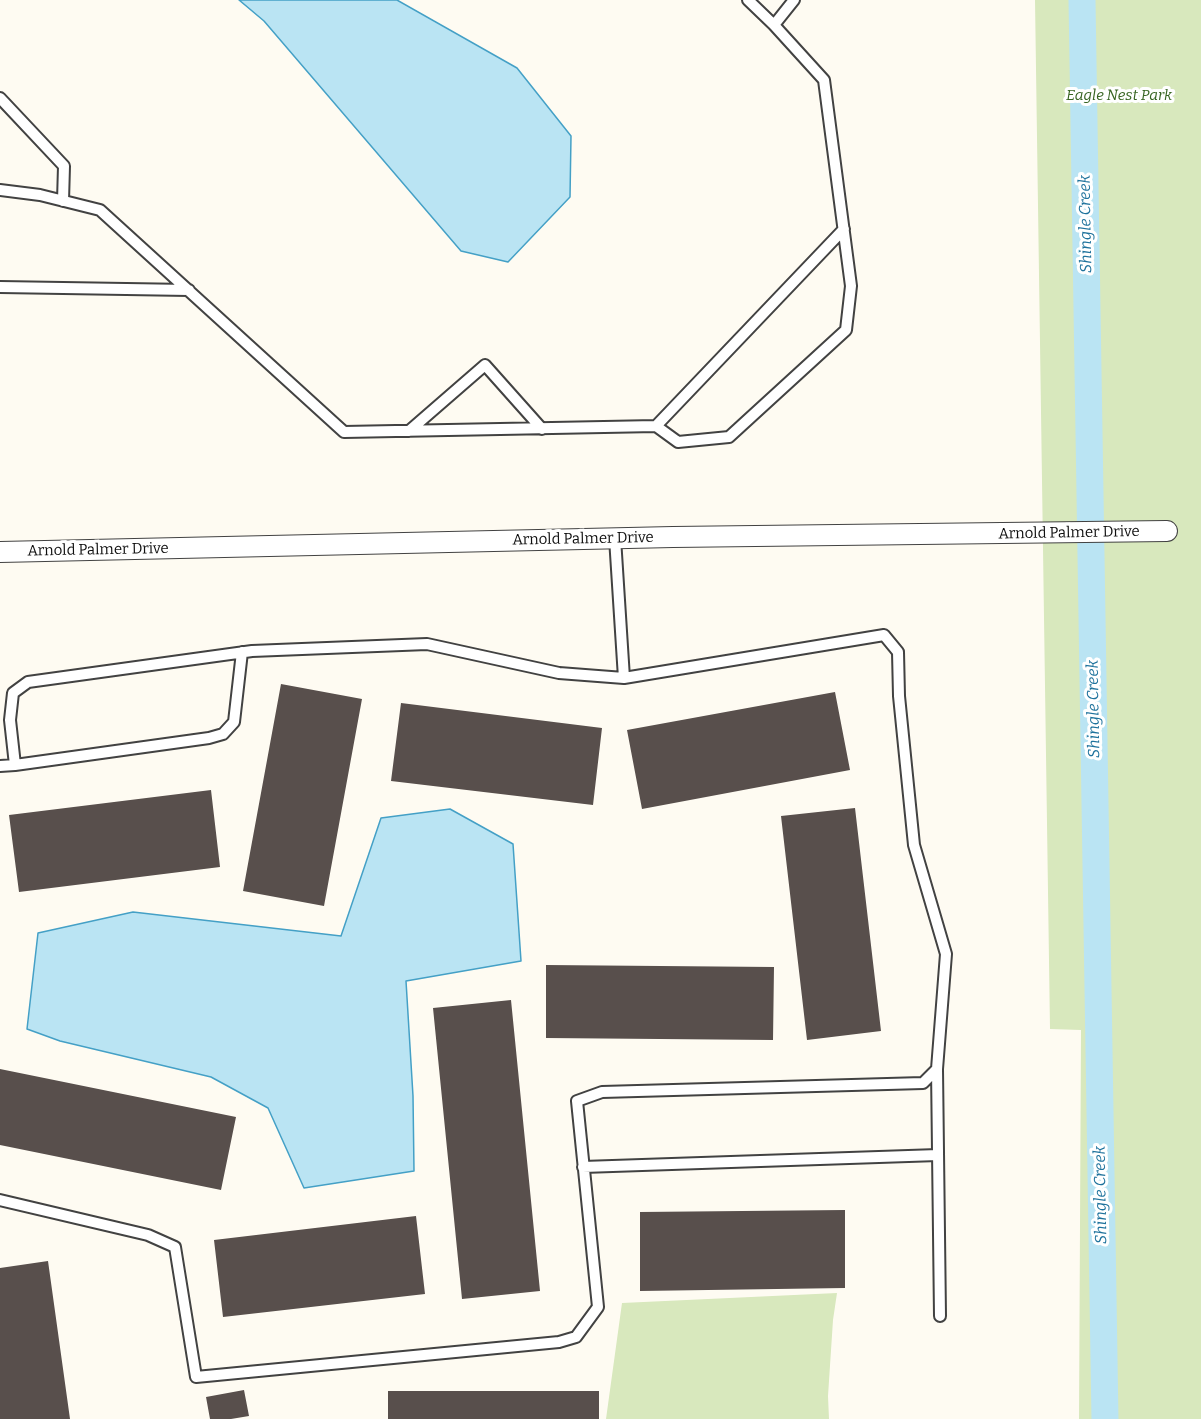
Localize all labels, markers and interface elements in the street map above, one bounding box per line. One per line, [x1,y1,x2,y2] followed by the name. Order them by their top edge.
[1066,87,1172,105] park label: Eagle Nest Park
[1076,175,1096,273] water label: Shingle Creek
[998,523,1140,543] street label: Arnold Palmer Drive
[512,529,654,549] street label: Arnold Palmer Drive
[27,540,169,560] street label: Arnold Palmer Drive
[1084,660,1104,758] water label: Shingle Creek
[1091,1146,1111,1244] water label: Shingle Creek

